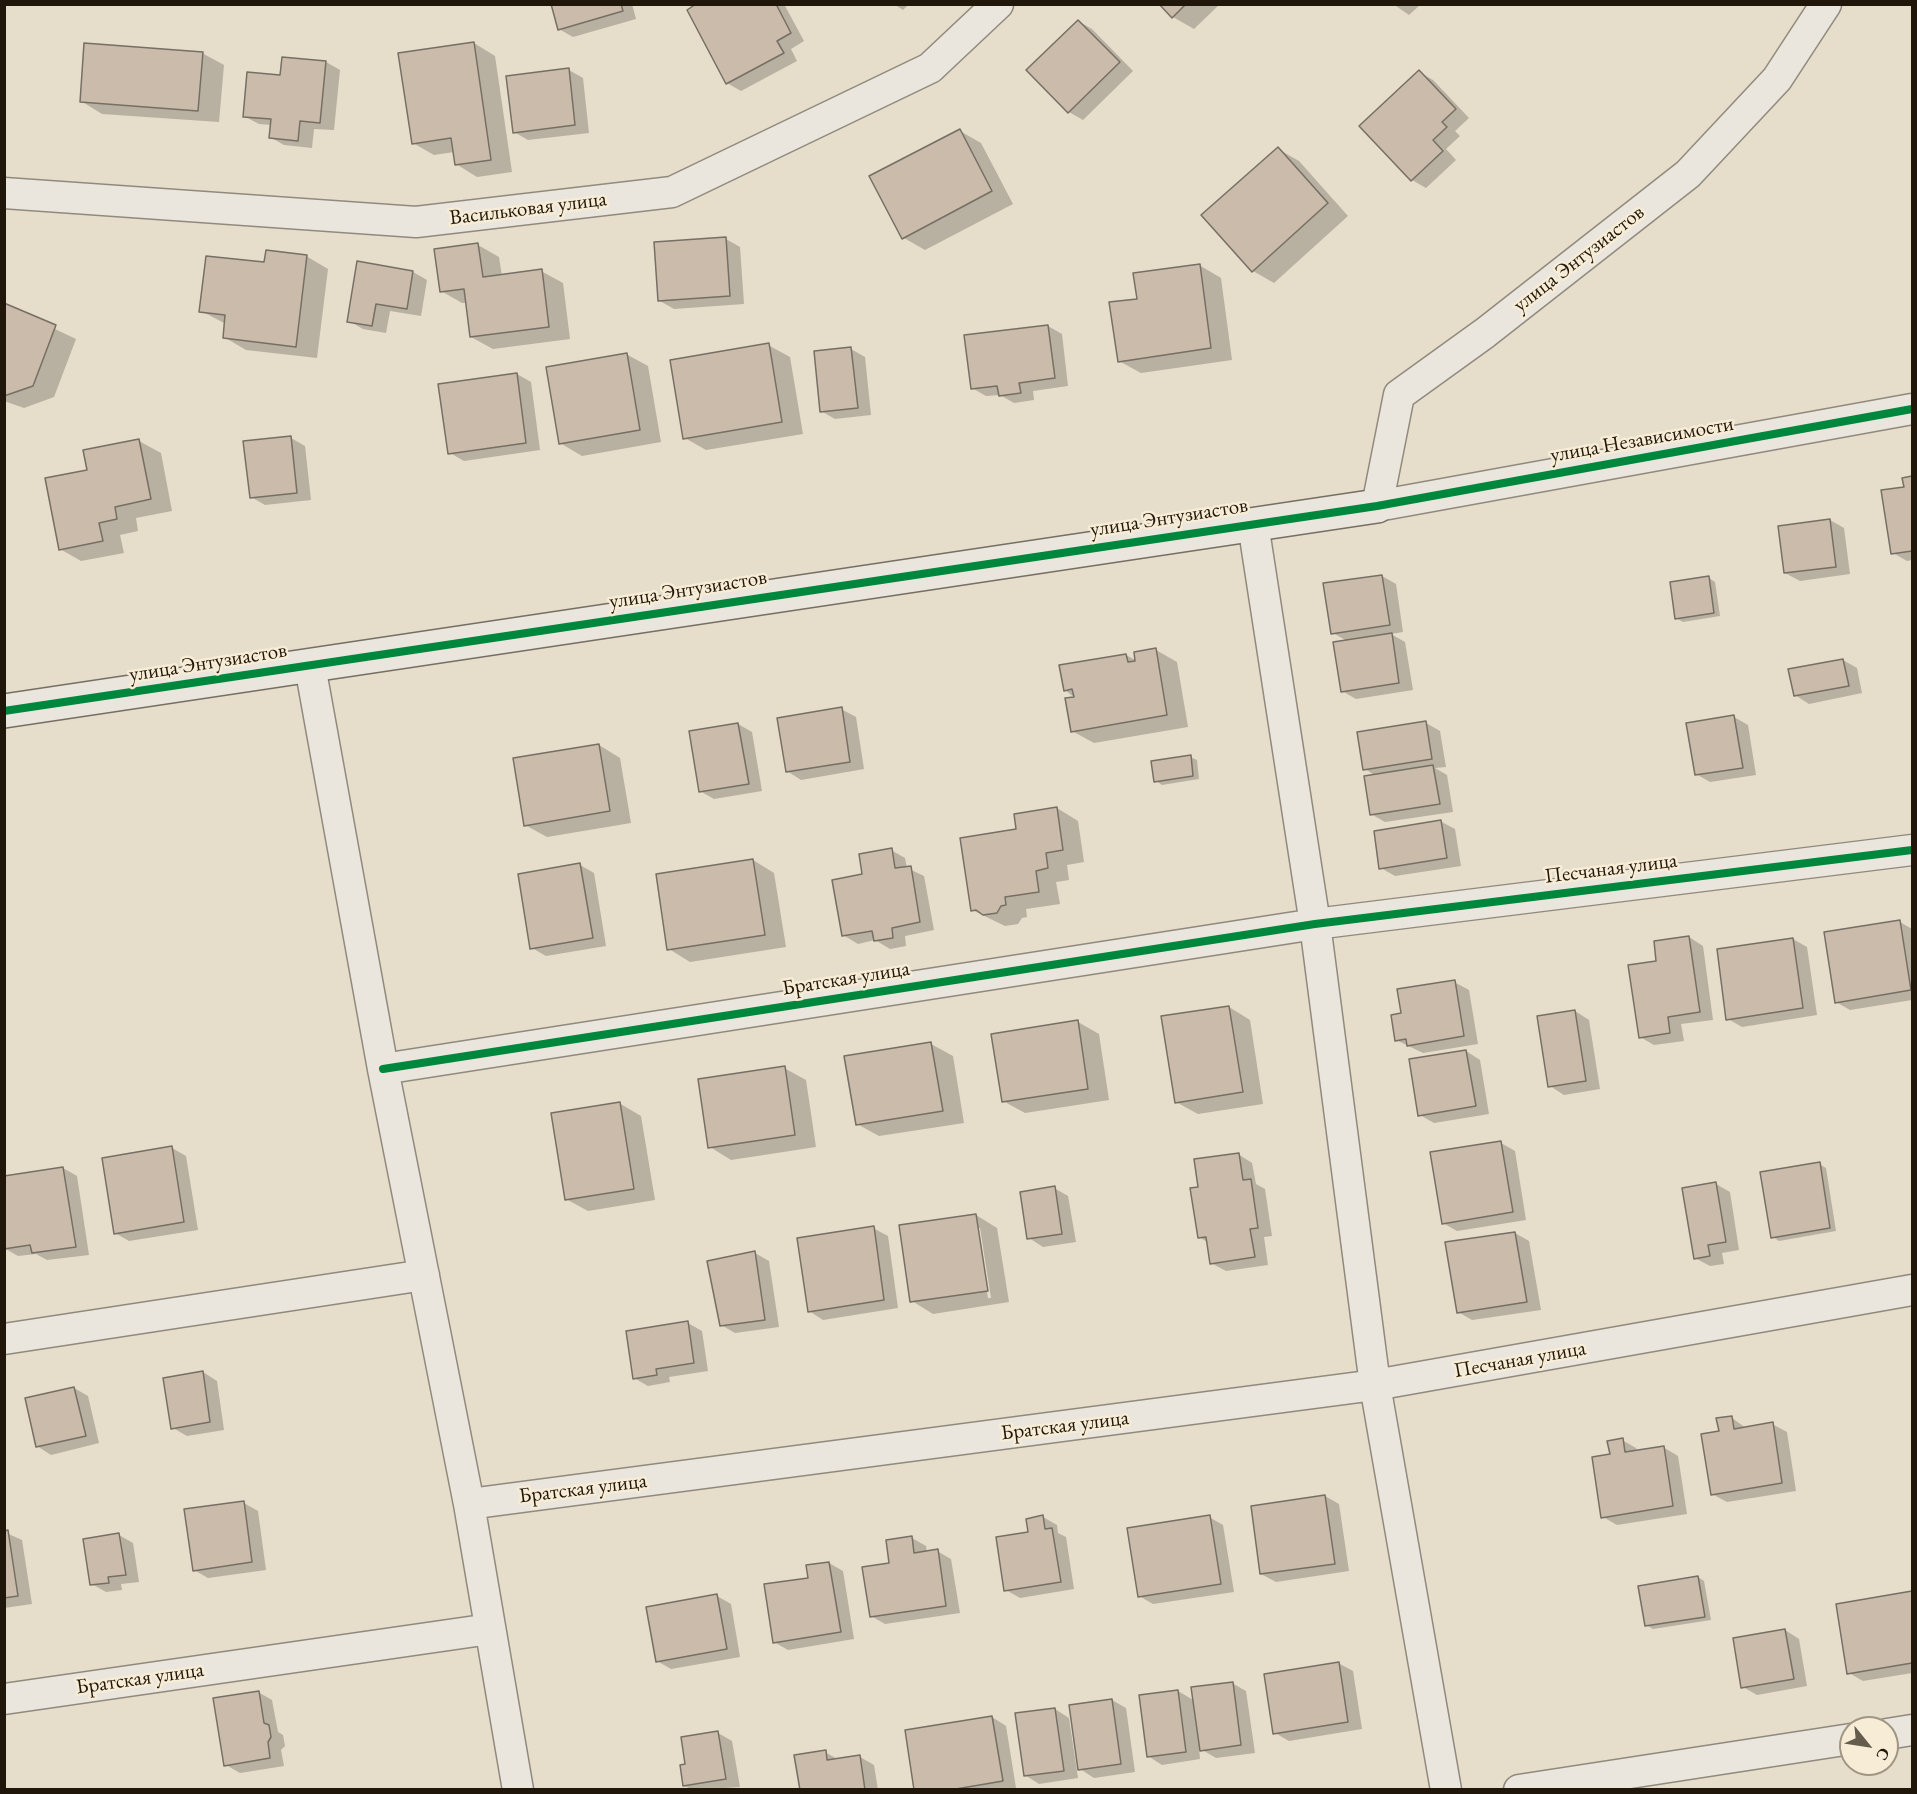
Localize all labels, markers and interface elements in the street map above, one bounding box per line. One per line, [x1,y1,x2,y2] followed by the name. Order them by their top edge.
[448,187,608,231] street label: Васильковая улица
[1508,200,1650,318] street label: улица Энтузиастов
[1548,411,1736,469] street label: улица Независимости
[1088,493,1250,543] street label: улица Энтузиастов
[607,565,769,615] street label: улица Энтузиастов
[127,638,289,688] street label: улица Энтузиастов
[1543,848,1679,890] street label: Песчаная улица
[780,956,912,1002] street label: Братская улица
[1452,1336,1588,1384] street label: Песчаная улица
[1000,1406,1130,1446] street label: Братская улица
[518,1469,648,1509] street label: Братская улица
[74,1658,206,1700] street label: Братская улица
[1839,1716,1899,1776] north arrow
[1871,1744,1895,1764] text: С

